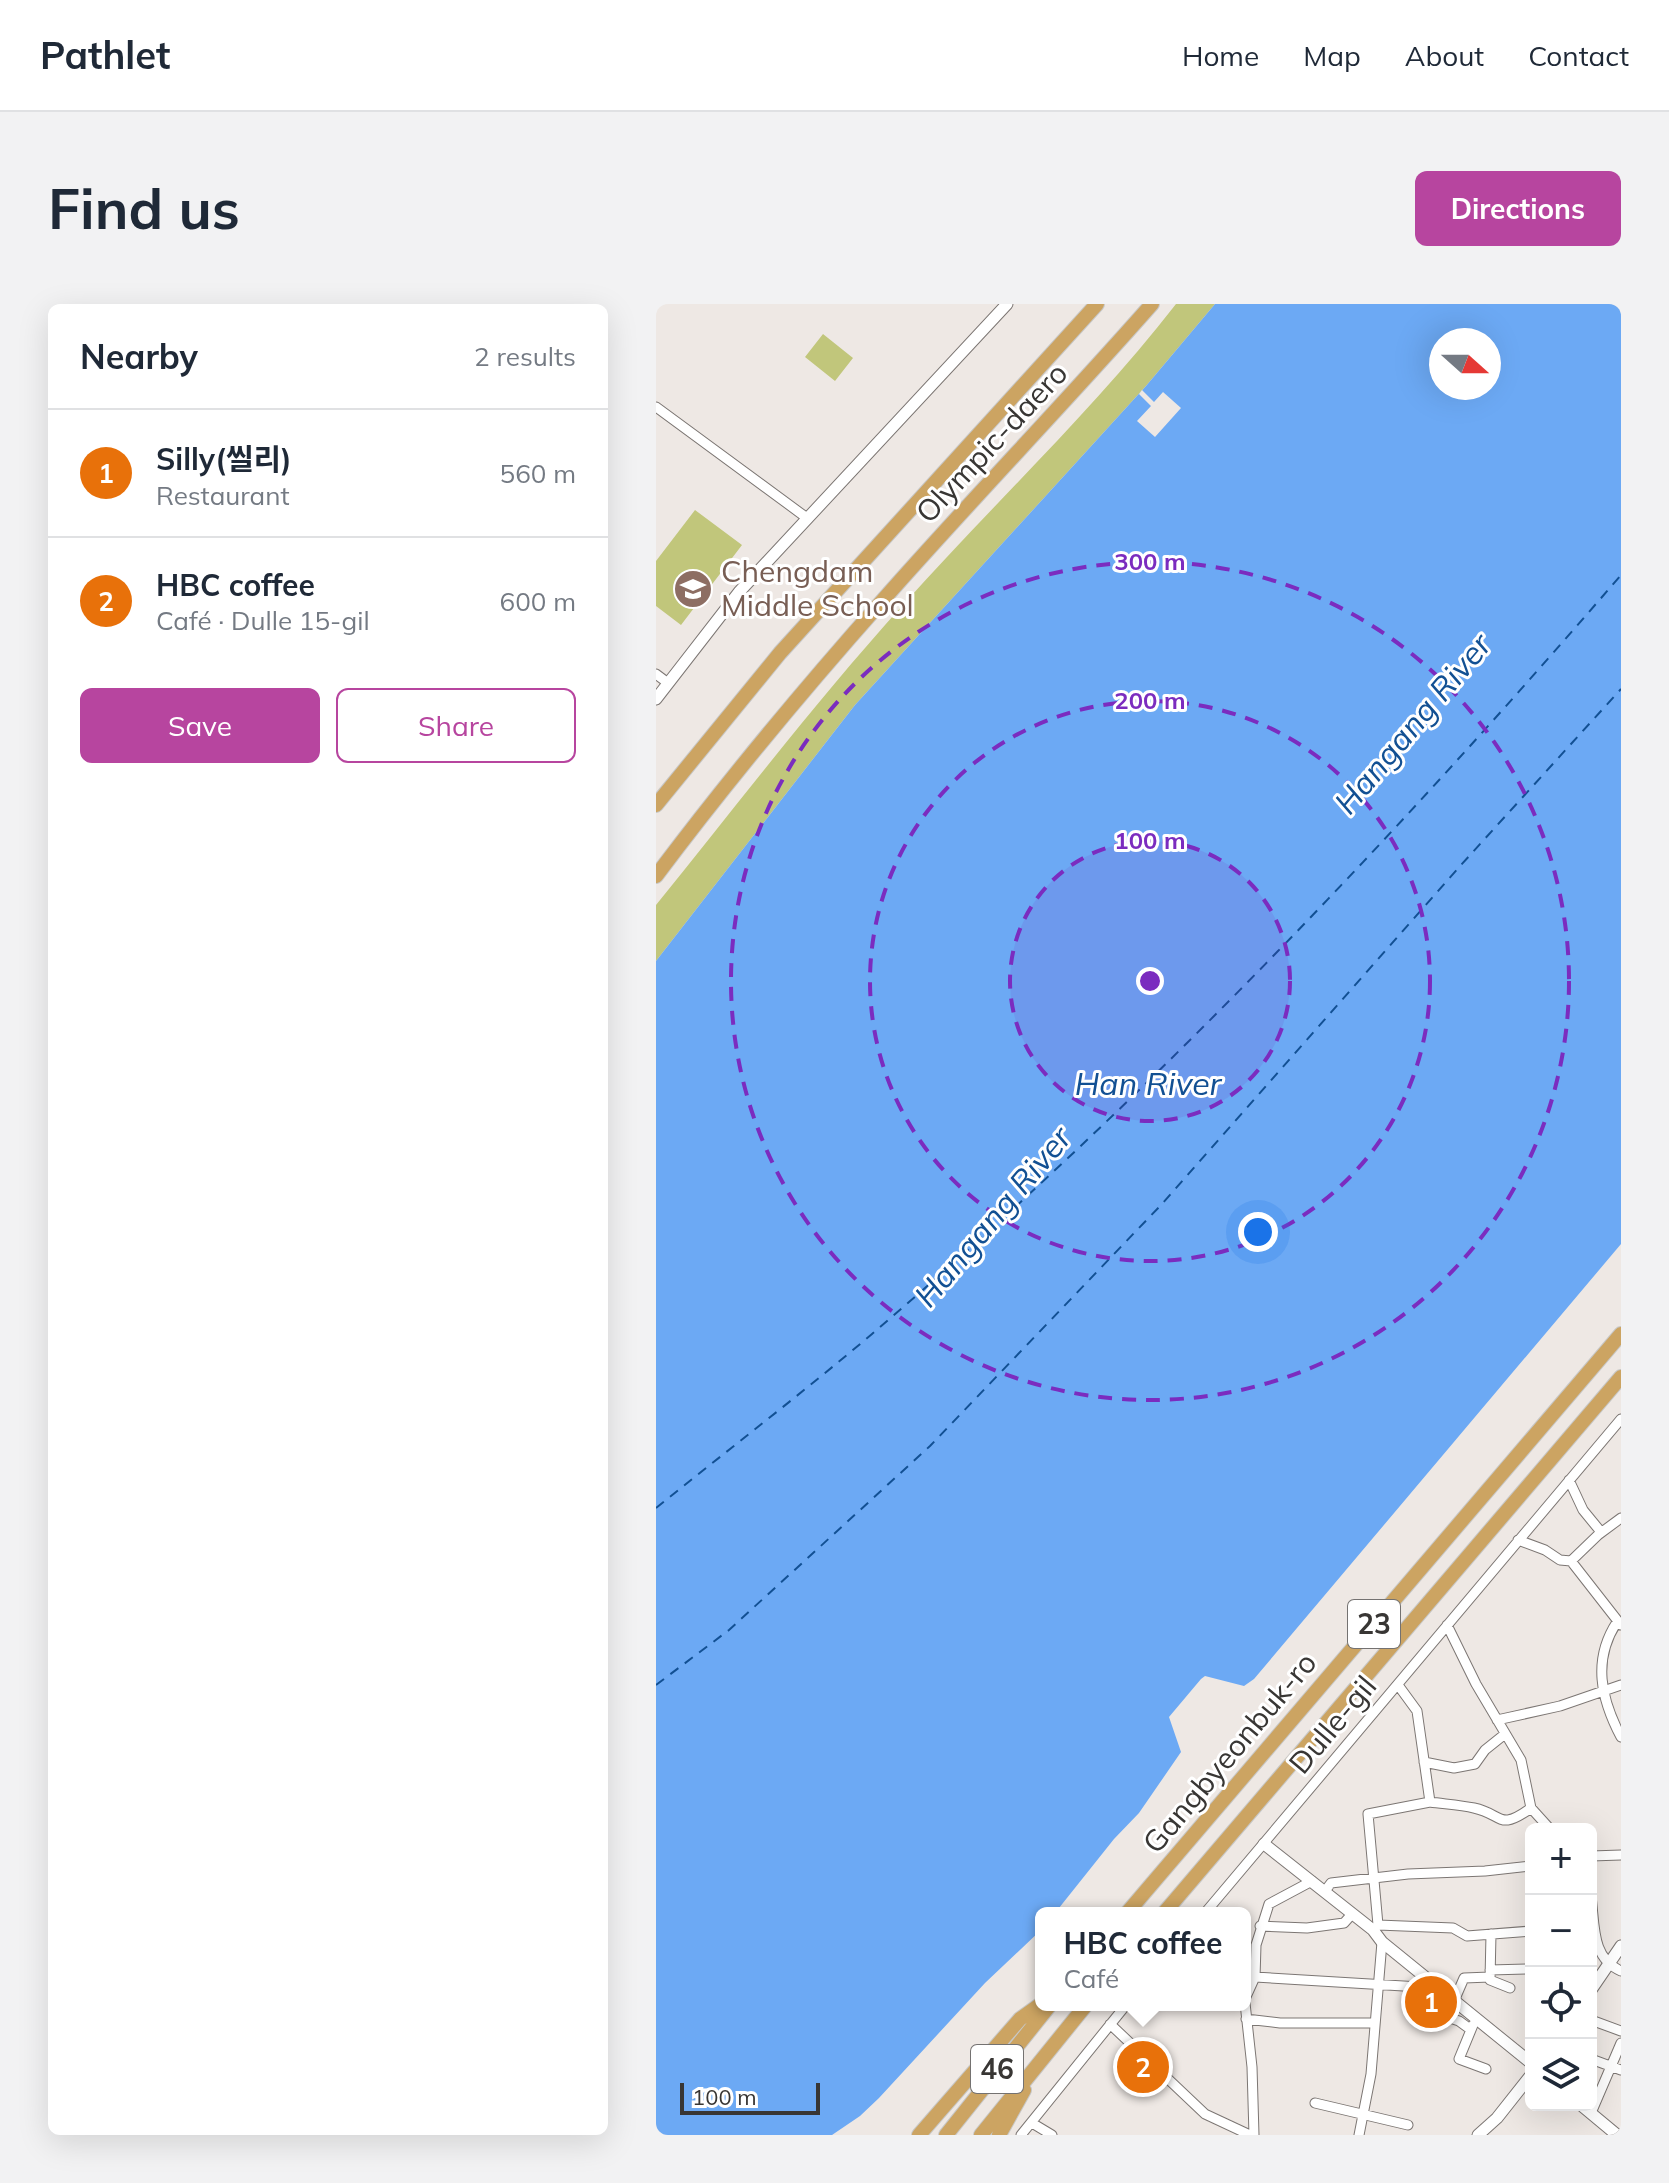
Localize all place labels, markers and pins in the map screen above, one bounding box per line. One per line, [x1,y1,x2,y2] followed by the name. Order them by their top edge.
[721,552,914,624] place label: Chengdam Middle School
[672,568,714,610] school or university icon: Chengdam Middle School
[1136,967,1164,995] centre of rings
[1405,1972,1457,2032] pin: 1
[1117,2037,1169,2097] pin: 2

